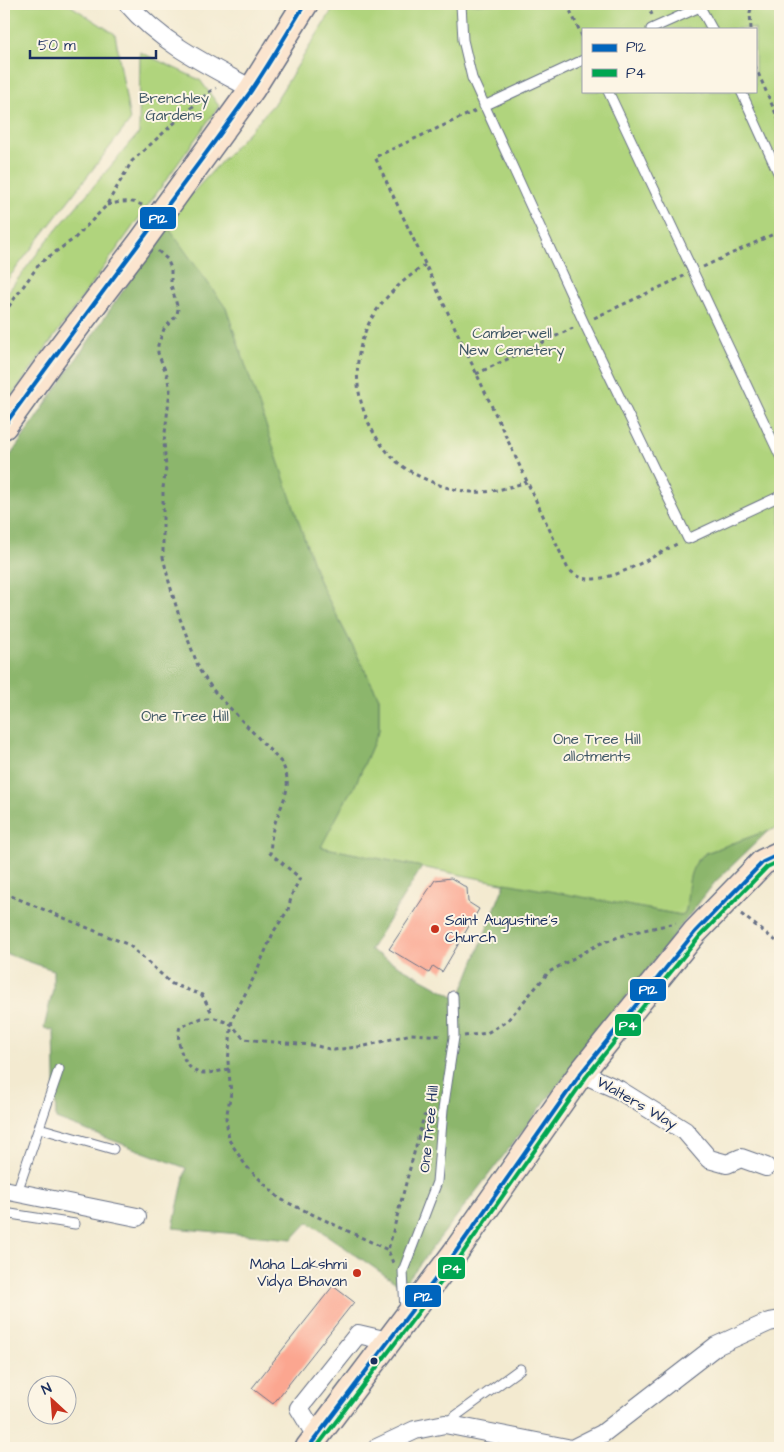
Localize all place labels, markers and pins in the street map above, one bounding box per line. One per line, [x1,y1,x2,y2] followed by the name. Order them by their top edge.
[445,910,559,948] place label: Saint Augustine's Church
[429,923,441,935] marker: Saint Augustine's Church
[250,1254,348,1293] place label: Maha Lakshmi Vidya Bhavan
[351,1267,363,1279] marker: Maha Lakshmi Vidya Bhavan
[369,1356,379,1366] unlabelled marker

